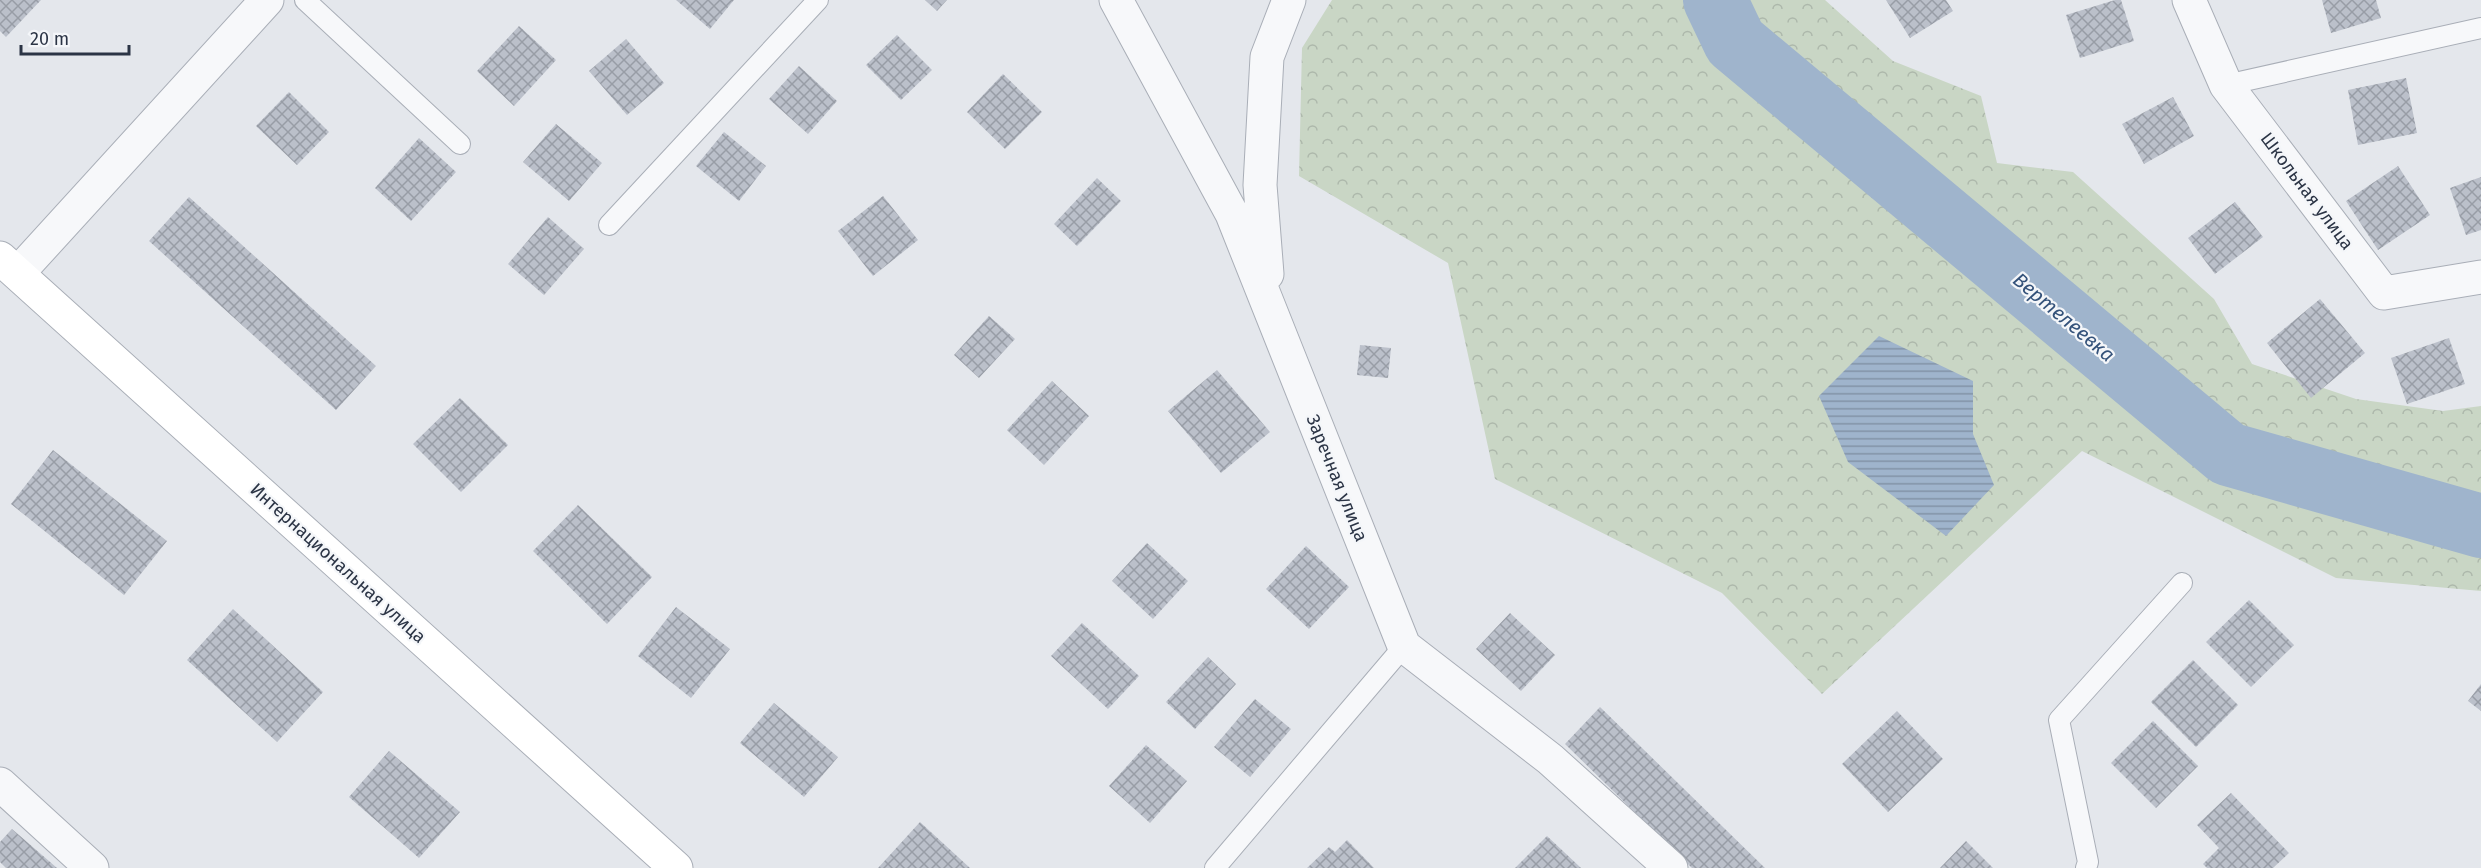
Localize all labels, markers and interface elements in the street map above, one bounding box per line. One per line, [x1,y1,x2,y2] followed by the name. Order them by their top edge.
[21,18,129,56] scale bar
[30,28,69,50] text: 20 m
[2256,128,2358,254] street label: Школьная улица
[2008,267,2120,367] water label: Вертелеевка
[1302,411,1372,545] street label: Заречная улица
[246,478,430,648] street label: Интернациональная улица

